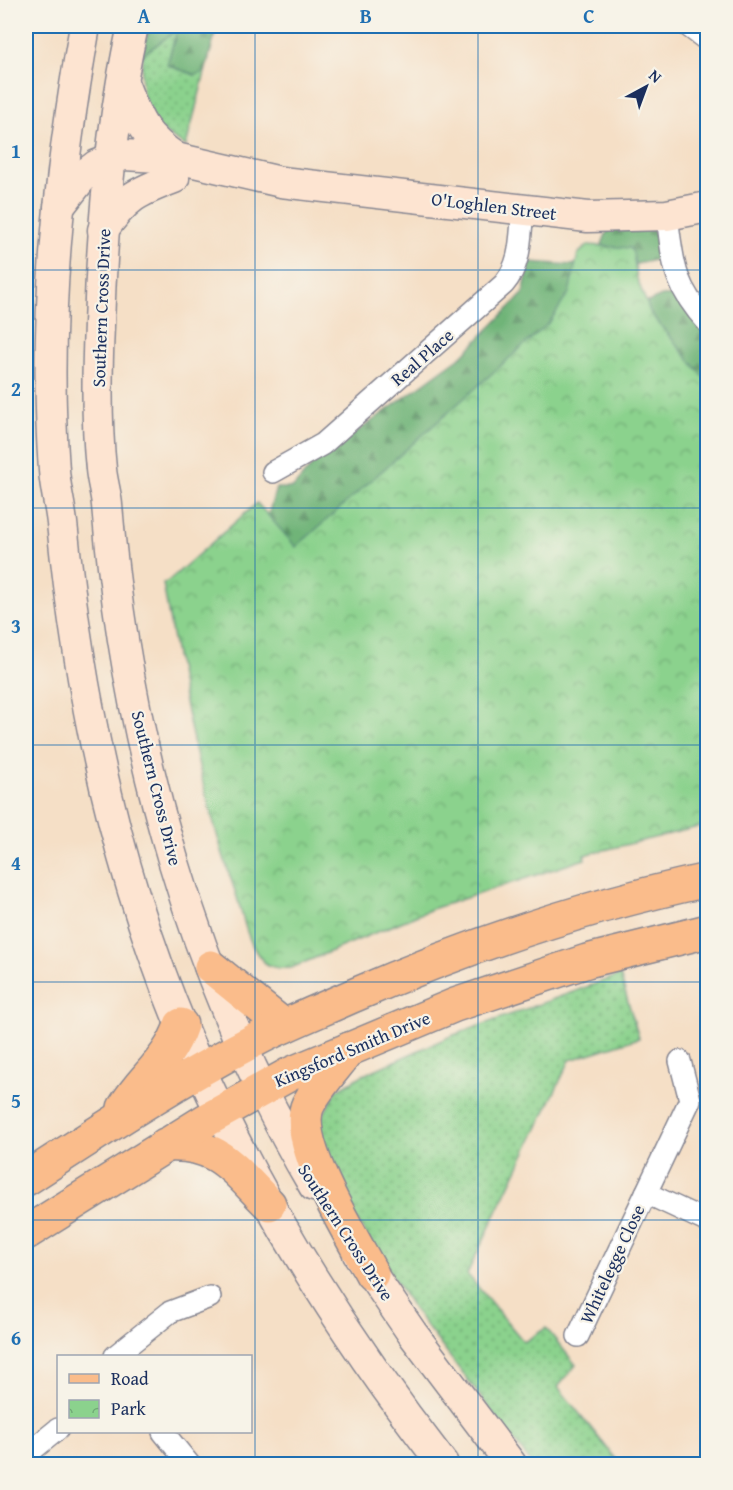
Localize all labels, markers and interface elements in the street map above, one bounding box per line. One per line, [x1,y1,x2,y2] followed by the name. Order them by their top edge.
[138,1,151,30] text: A
[360,1,372,30] text: B
[583,1,595,30] text: C
[616,57,676,117] north arrow
[644,63,668,88] text: N
[11,136,21,165] text: 1
[430,185,559,227] street label: O'Loghlen Street
[85,228,117,388] street label: Southern Cross Drive
[384,322,460,392] street label: Real Place
[11,374,21,403] text: 2
[11,611,21,640] text: 3
[125,708,189,868] street label: Southern Cross Drive
[11,848,21,877] text: 4
[270,1004,434,1094] street label: Kingsford Smith Drive
[11,1086,21,1115] text: 5
[291,1158,401,1306] street label: Southern Cross Drive
[573,1200,651,1328] street label: Whitelegge Close
[11,1323,21,1352] text: 6
[57,1355,252,1433] legend
[111,1365,149,1392] text: Road
[111,1395,147,1422] text: Park

